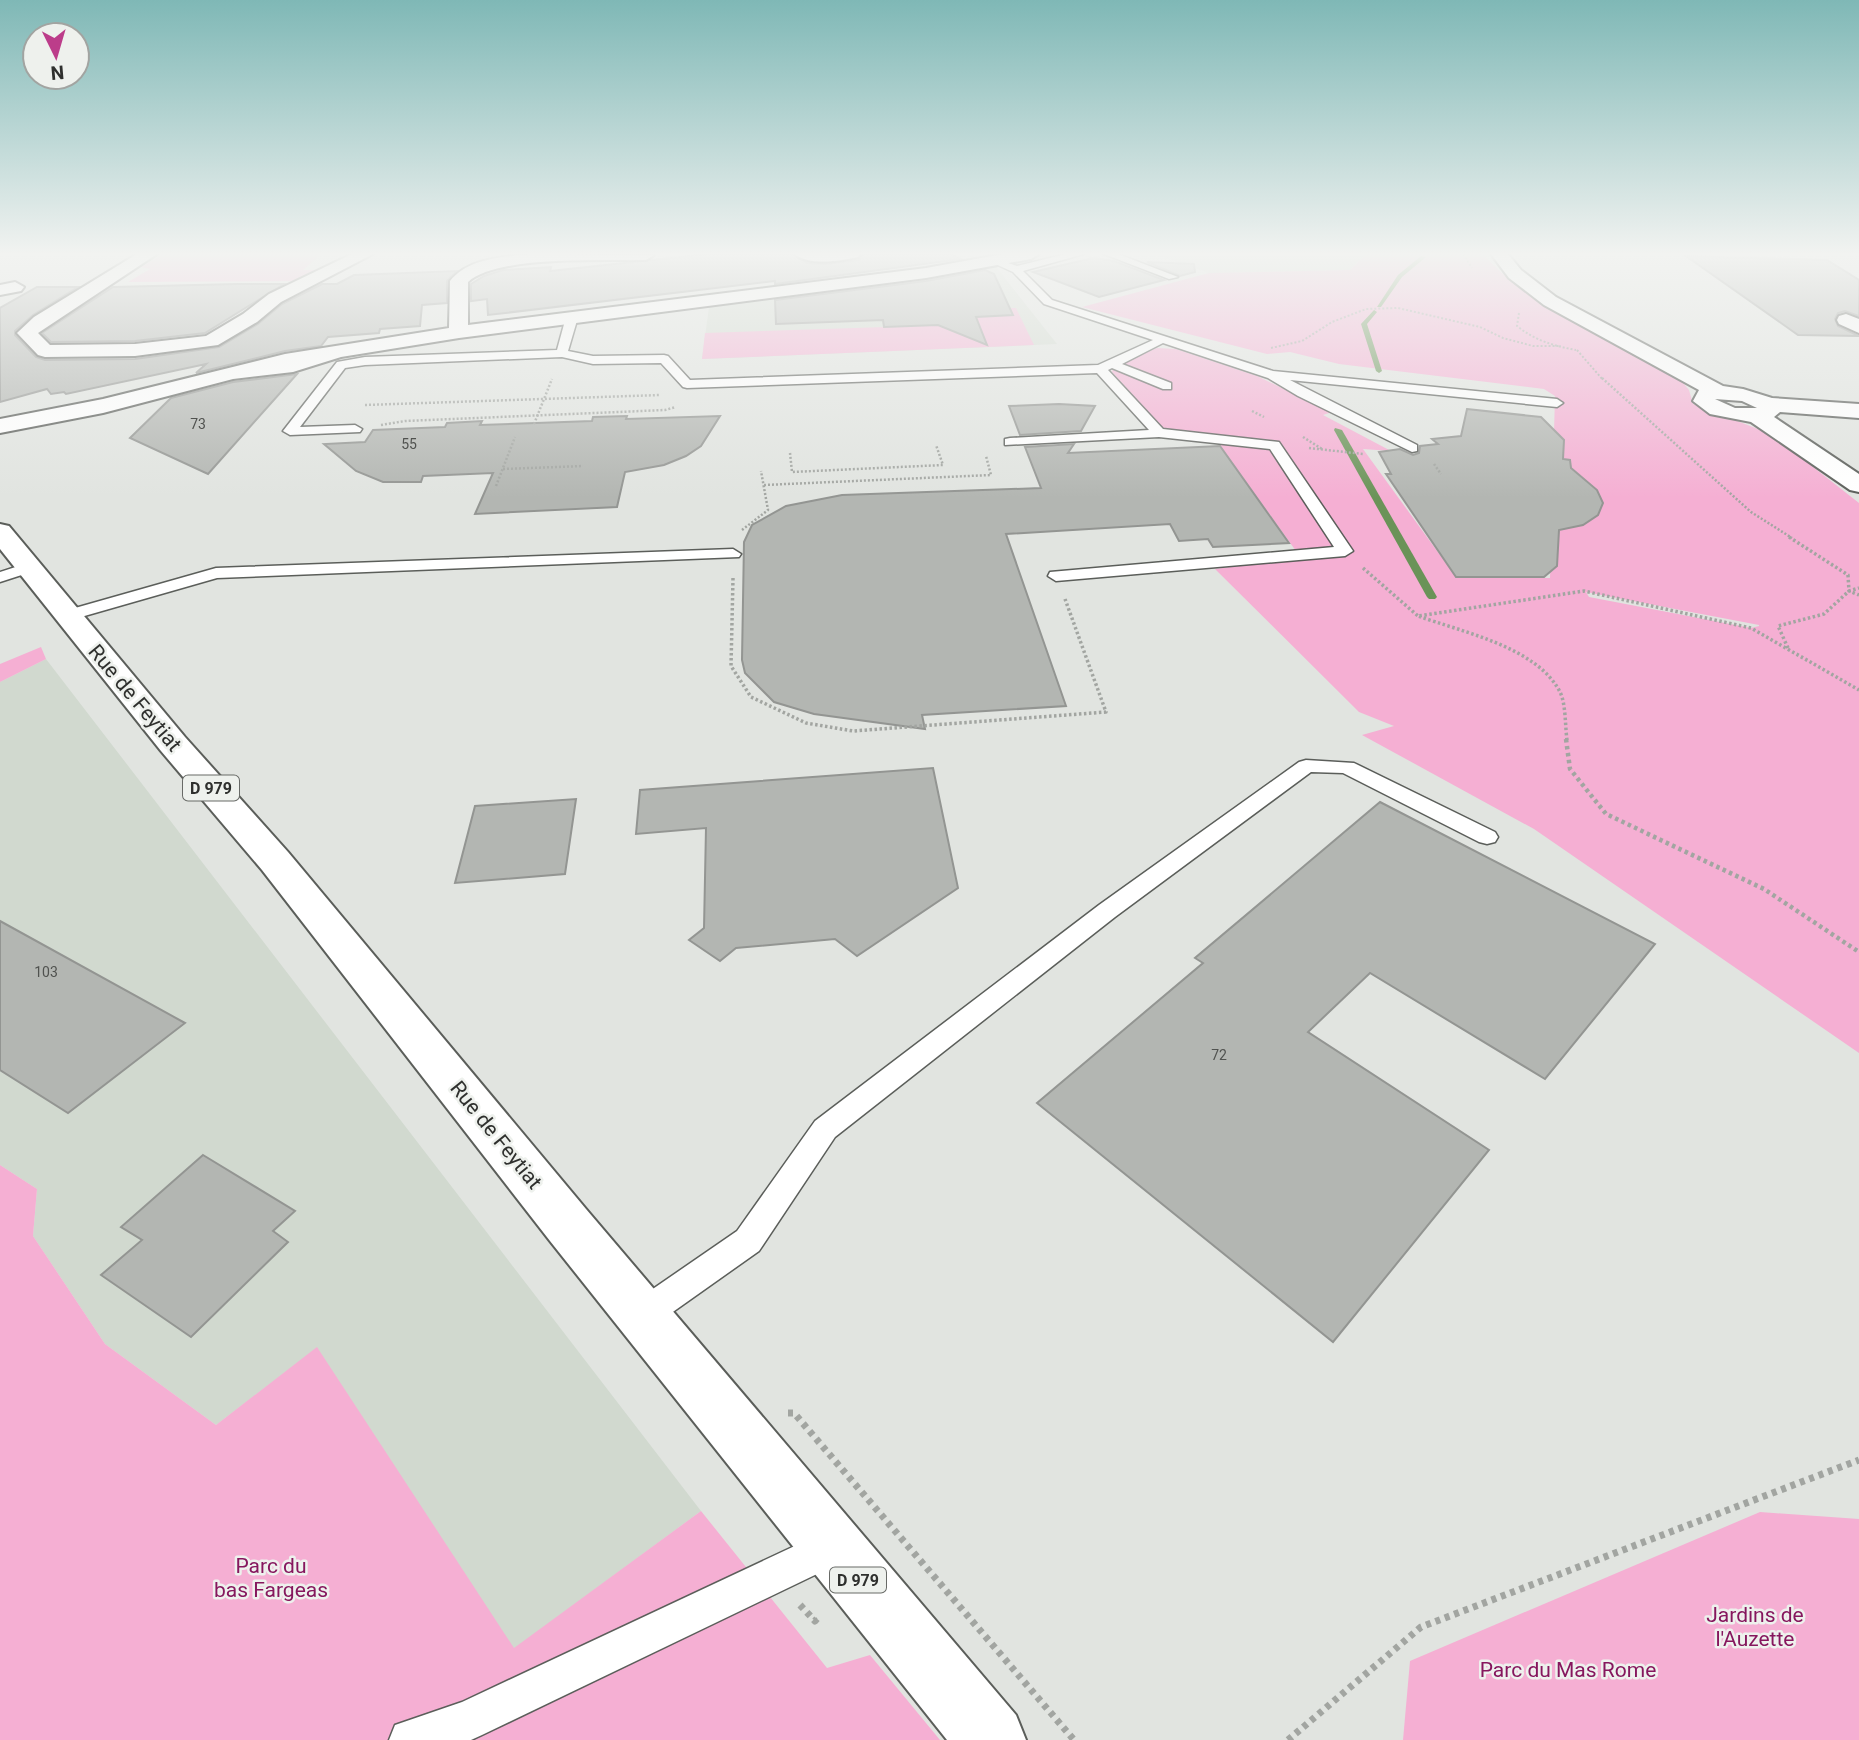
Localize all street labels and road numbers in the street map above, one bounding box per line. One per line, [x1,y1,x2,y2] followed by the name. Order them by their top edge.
[83,640,187,756] street label: Rue de Feytiat
[183,776,239,800] road number: D 979
[445,1076,547,1194] street label: Rue de Feytiat
[830,1568,886,1592] road number: D 979

